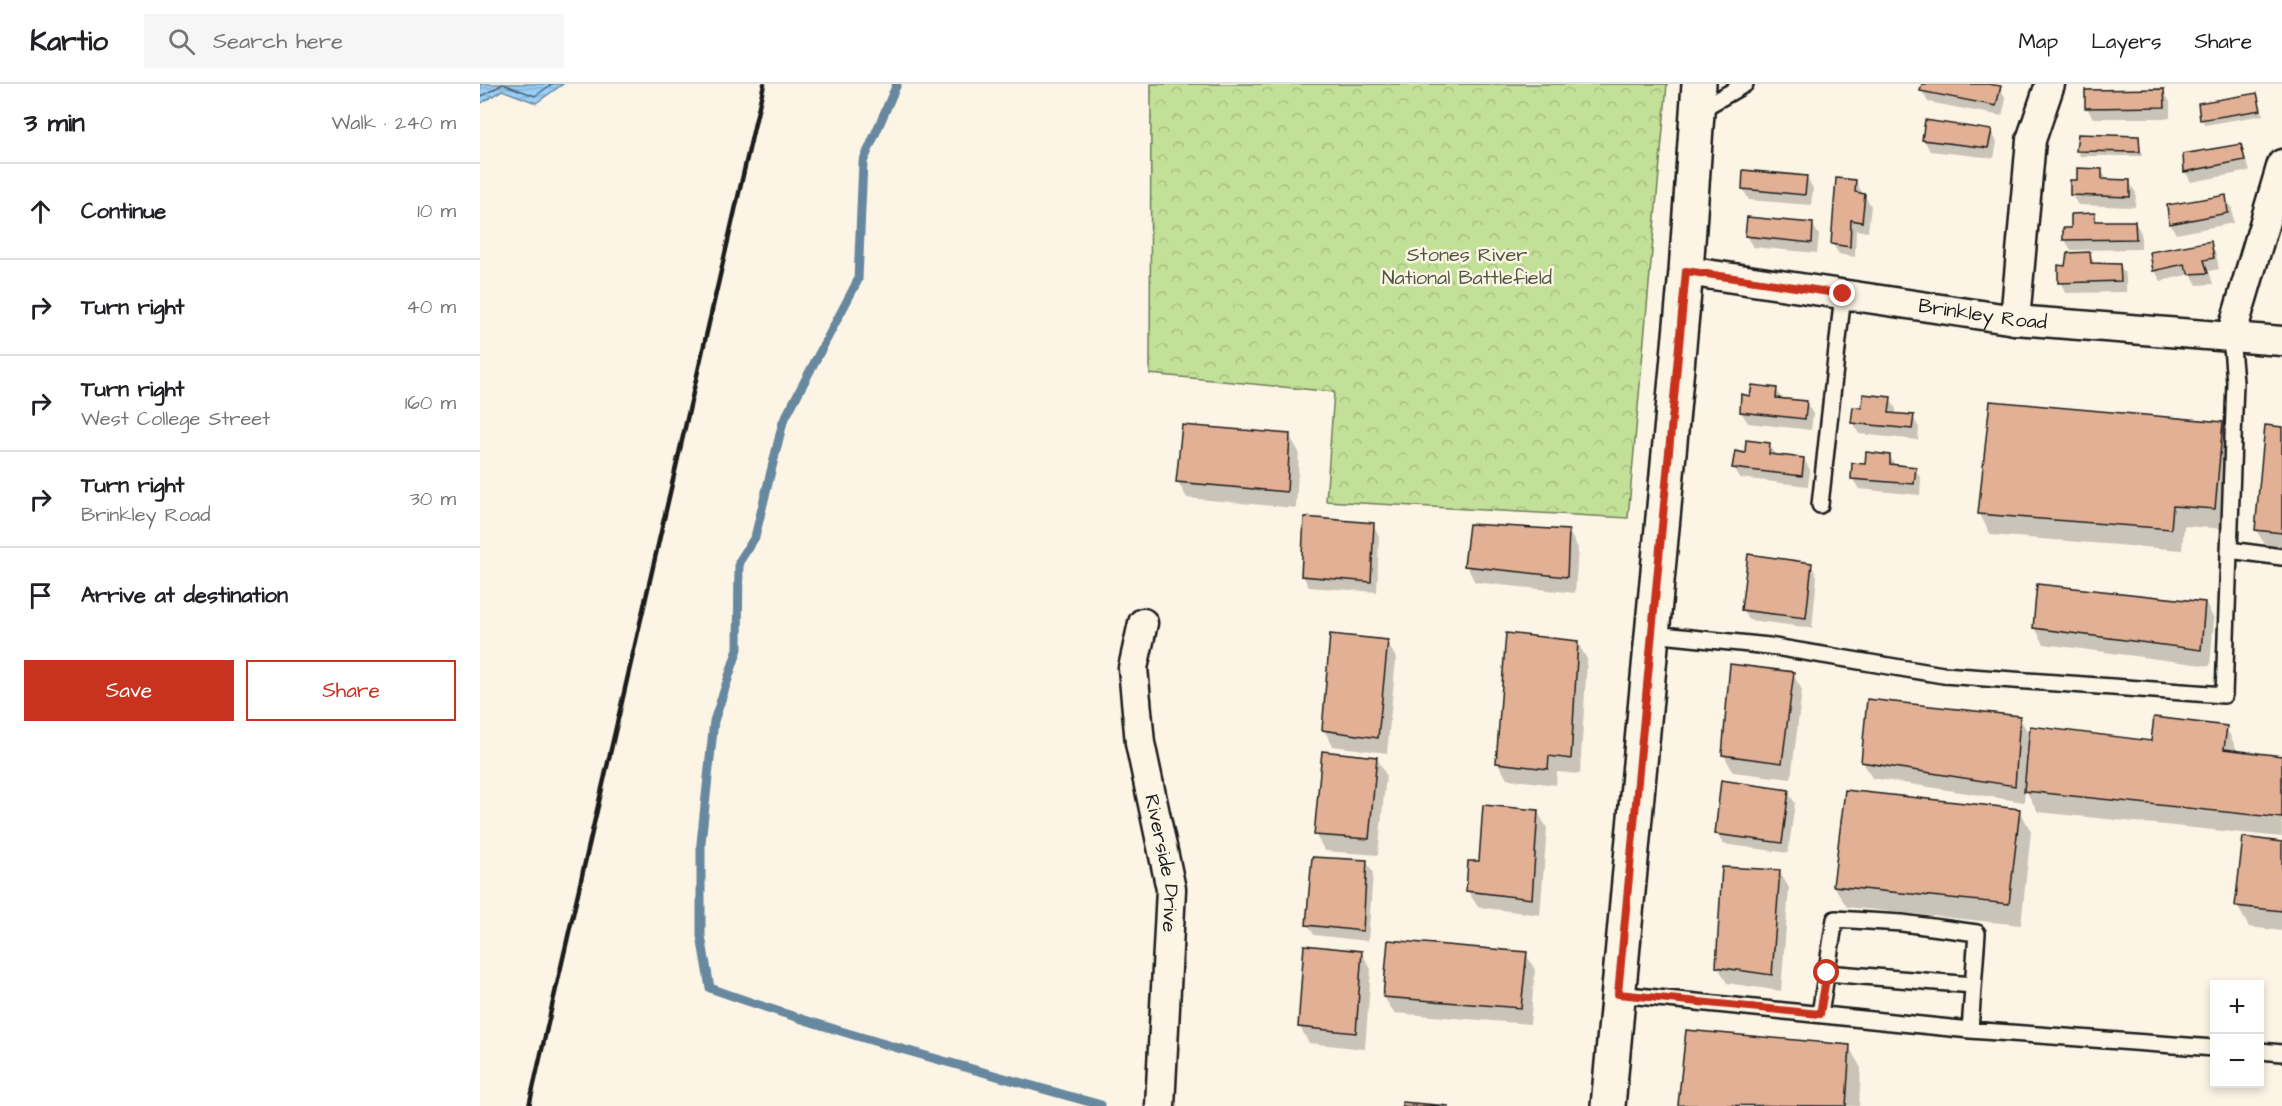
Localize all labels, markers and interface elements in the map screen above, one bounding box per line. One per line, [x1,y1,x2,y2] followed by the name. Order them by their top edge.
[144,14,564,68] search box
[30,22,108,61] text: Kartio
[165,25,198,58] icon: search
[213,26,343,57] text: Search here
[2018,27,2058,56] text: Map
[2091,27,2161,56] text: Layers
[2194,27,2252,56] text: Share
[24,105,85,141] text: 3 min
[332,109,456,137] text: Walk · 240 m
[24,195,57,228] icon: ahead
[81,196,166,227] text: Continue
[417,197,456,225] text: 10 m
[1382,241,1552,292] park label: Stones River National Battlefield
[1829,280,1855,306] route end
[24,291,57,324] icon: right
[81,292,184,323] text: Turn right
[1917,292,2048,336] street label: Brinkley Road
[406,293,456,321] text: 40 m
[81,374,184,405] text: Turn right
[24,387,57,420] icon: right
[405,389,456,417] text: 160 m
[81,405,270,433] text: West College Street
[81,470,184,501] text: Turn right
[24,483,57,516] icon: right
[410,485,456,513] text: 30 m
[81,501,210,529] text: Brinkley Road
[24,579,57,612] icon: arrive
[81,580,288,611] text: Arrive at destination
[24,660,234,721] button: Save
[246,660,456,721] button: Share
[1137,792,1185,933] street label: Riverside Drive
[1813,959,1839,985] route start
[2210,980,2264,1088] map controls
[2210,980,2264,1034] button: +
[2210,1034,2264,1088] button: −

